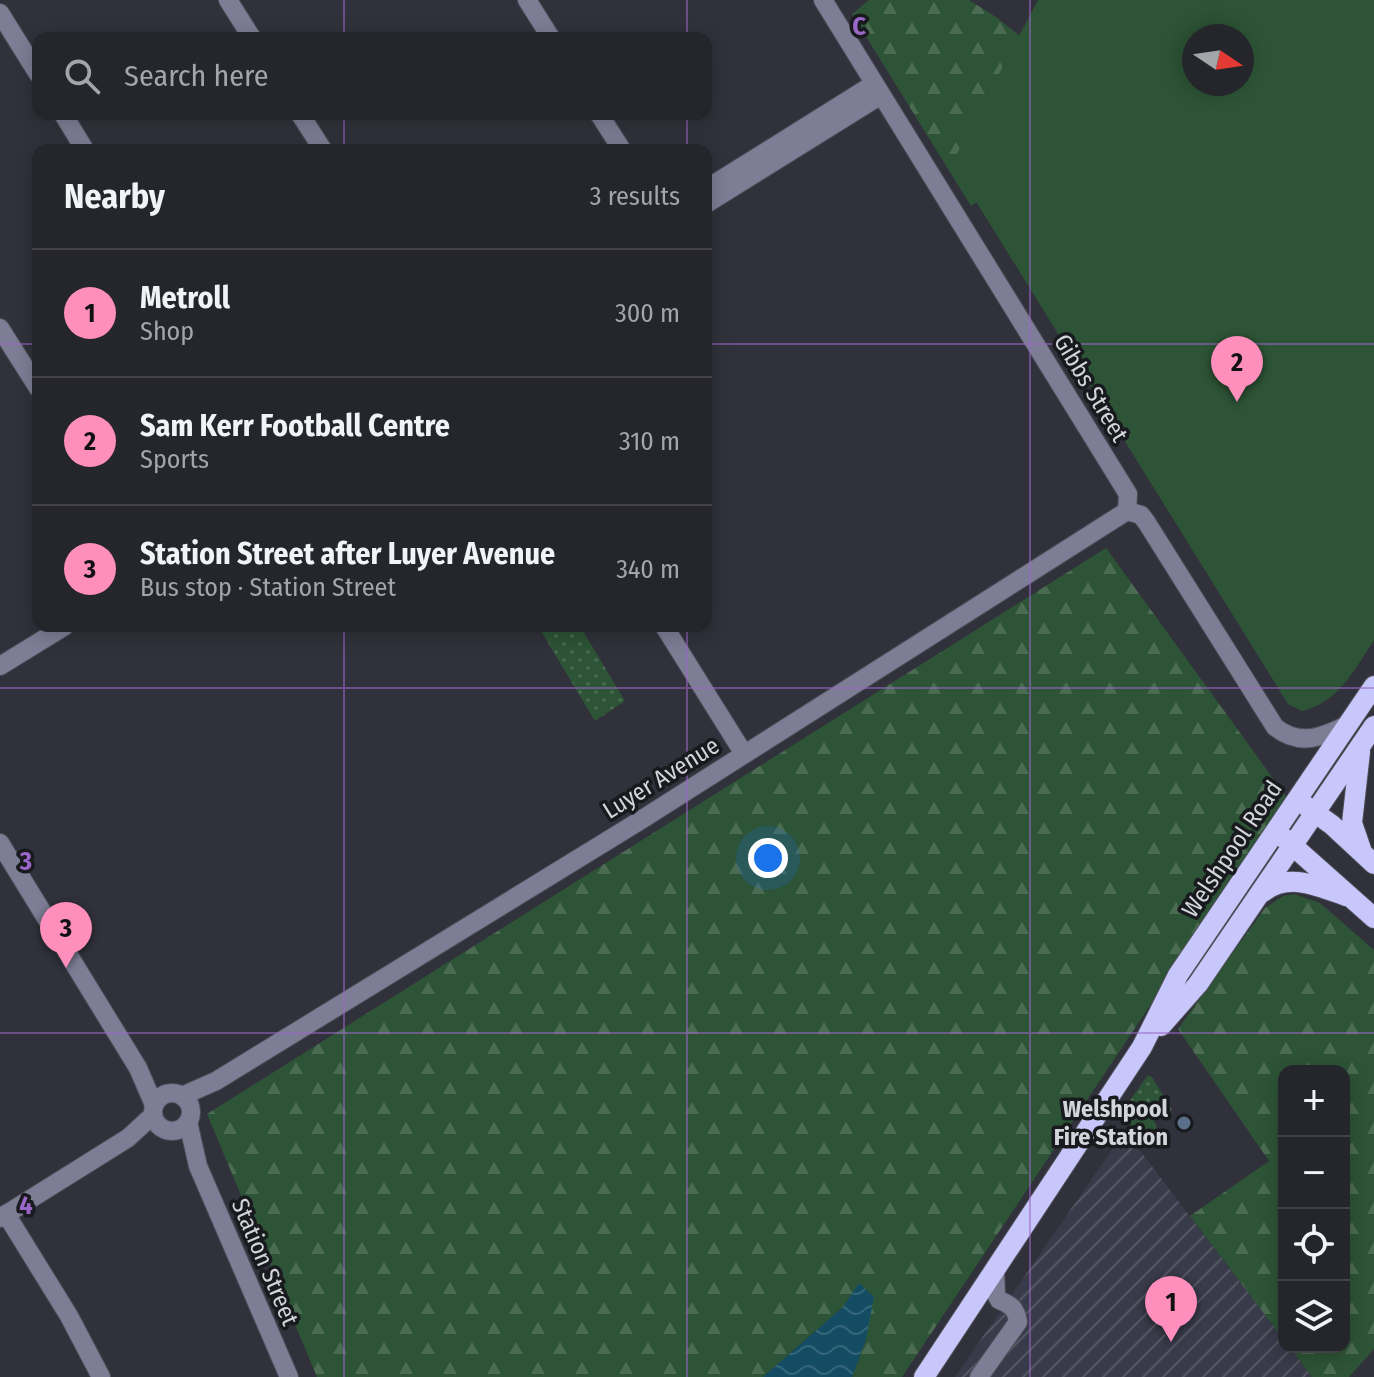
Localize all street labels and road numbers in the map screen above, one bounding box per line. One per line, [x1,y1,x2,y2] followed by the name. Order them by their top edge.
[1048,329,1134,447] street label: Gibbs Street
[598,731,724,825] street label: Luyer Avenue
[1176,775,1288,923] street label: Welshpool Road
[226,1194,304,1330] street label: Station Street

